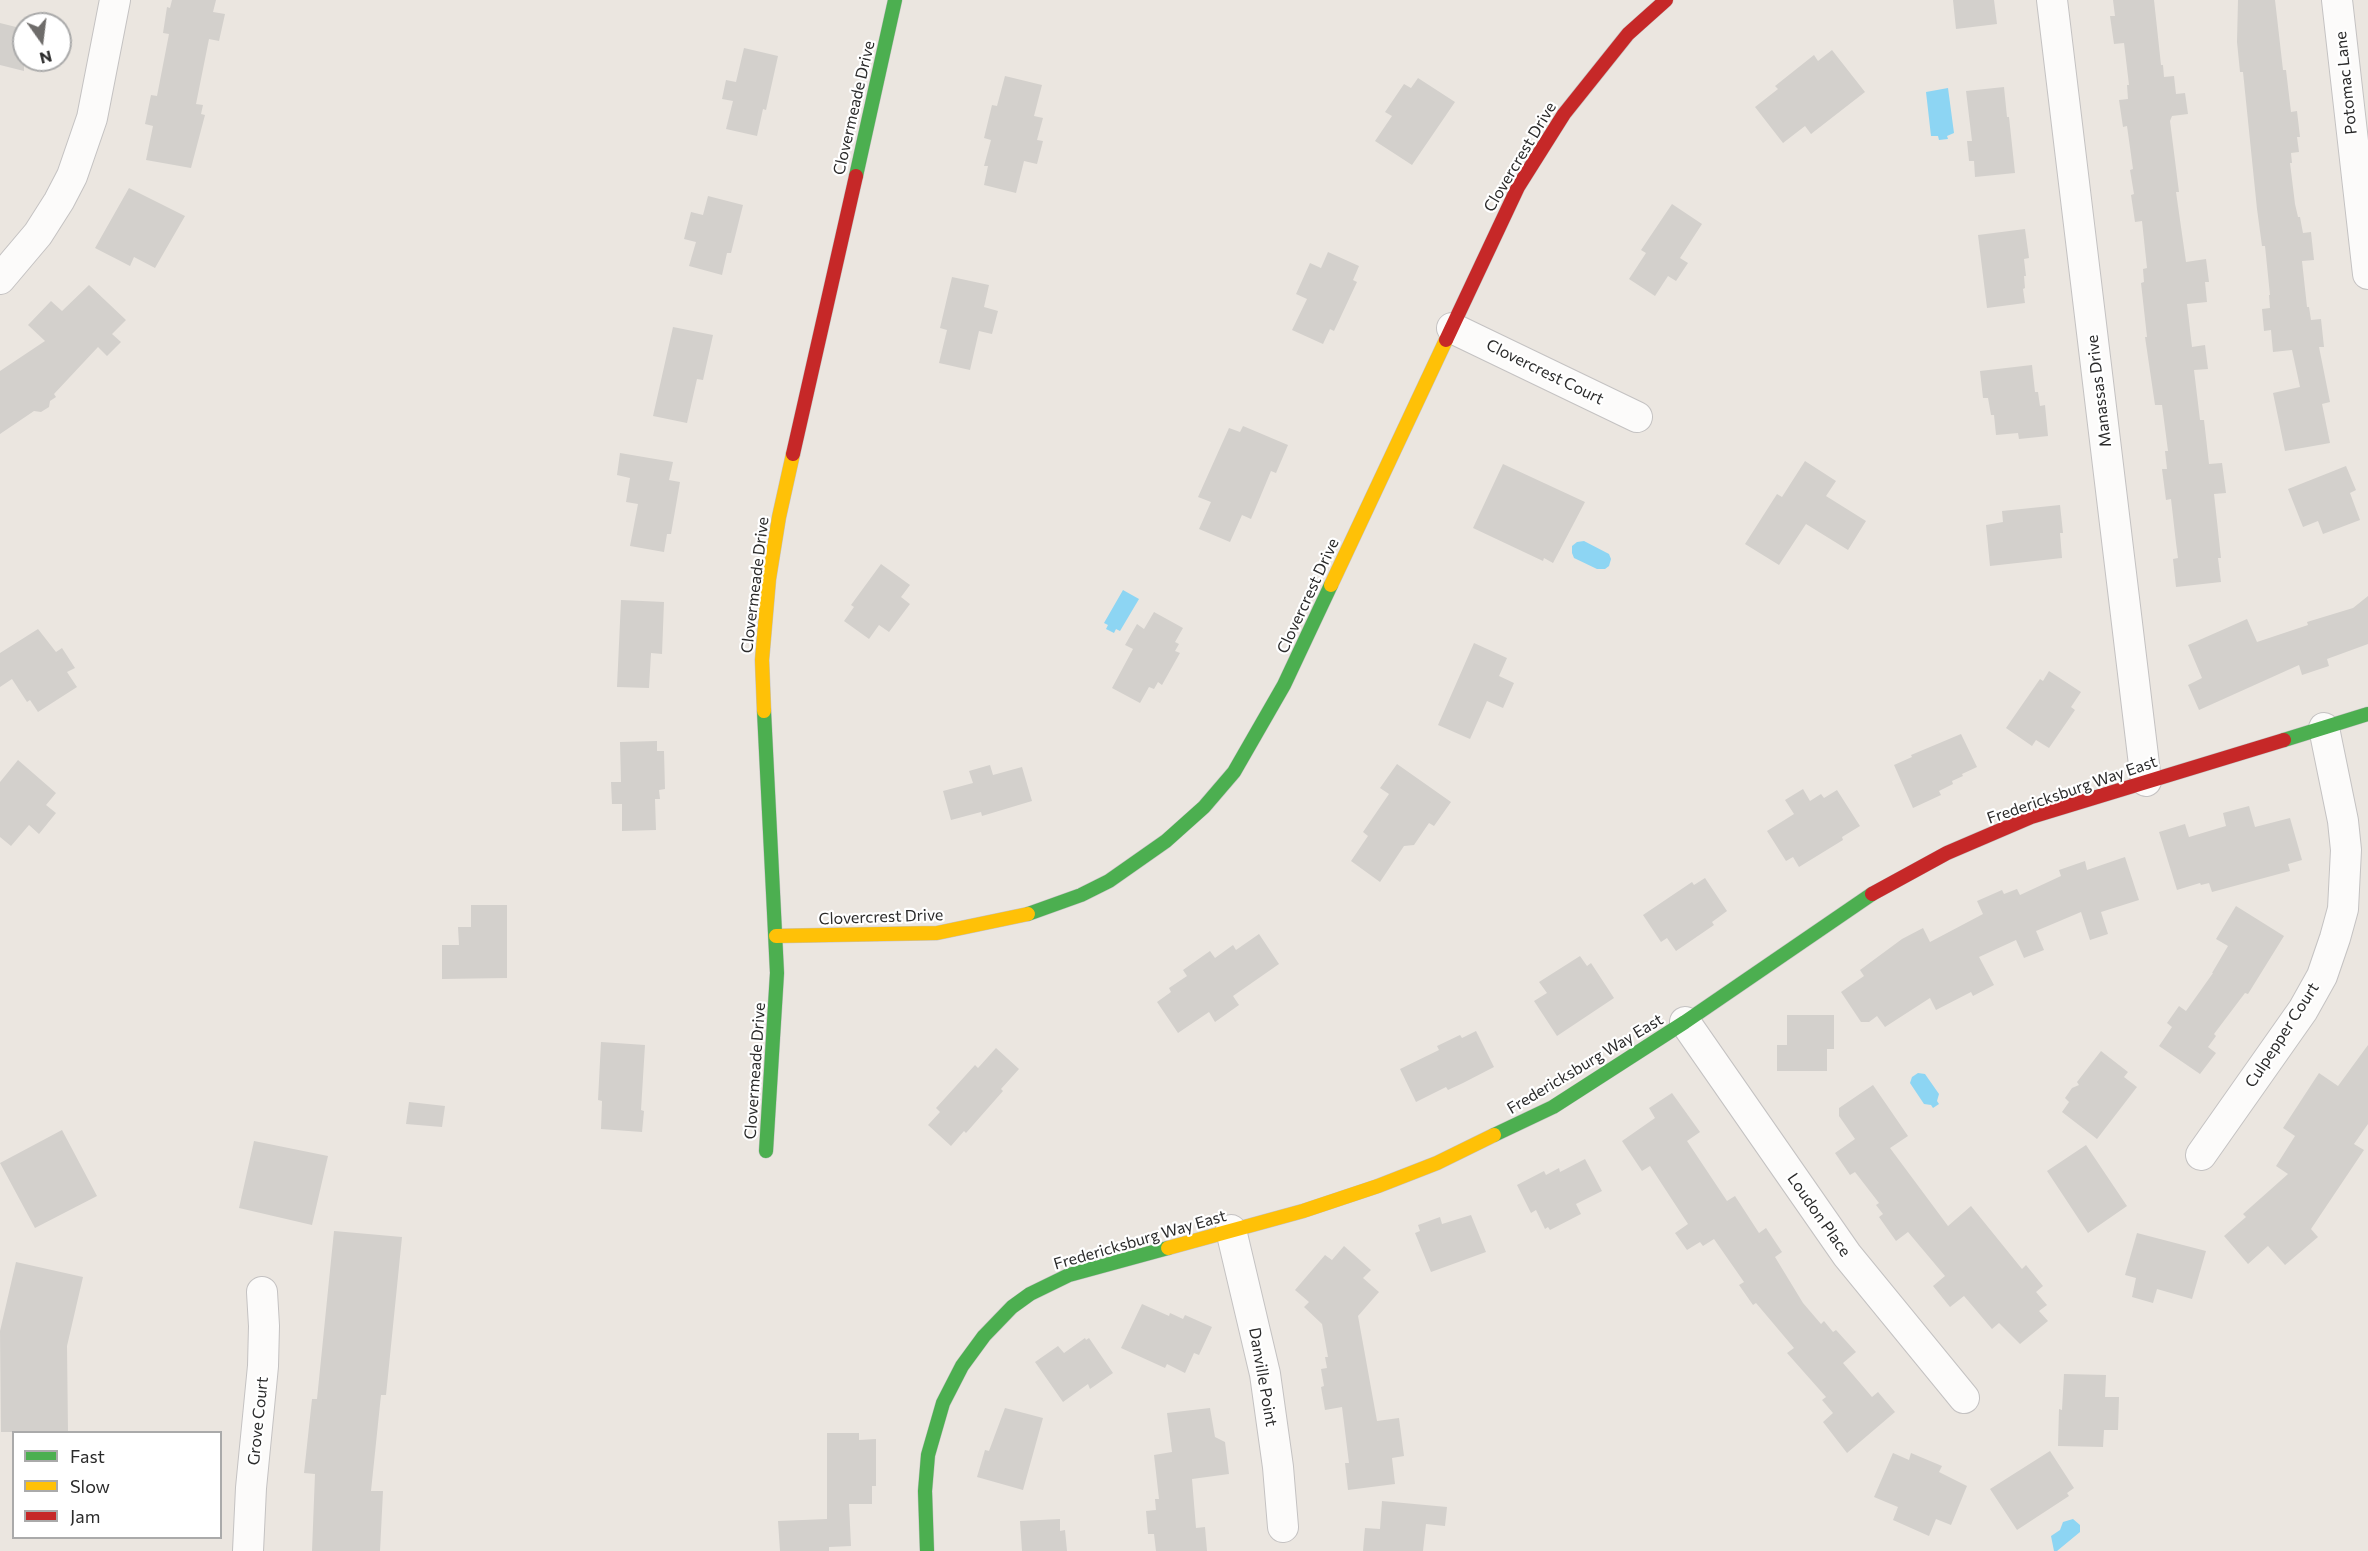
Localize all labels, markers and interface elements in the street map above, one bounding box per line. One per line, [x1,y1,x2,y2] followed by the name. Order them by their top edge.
[12,12,72,72] north arrow
[2331,30,2361,136] street label: Potomac Lane
[829,39,879,177] street label: Clovermeade Drive
[38,47,54,69] text: N
[1480,99,1560,215] street label: Clovercrest Drive
[2083,334,2115,448] street label: Manassas Drive
[1483,335,1607,409] street label: Clovercrest Court
[737,516,773,654] street label: Clovermeade Drive
[1273,535,1343,657] street label: Clovercrest Drive
[1984,752,2160,828] street label: Fredericksburg Way East
[818,905,944,929] street label: Clovercrest Drive
[2241,979,2323,1091] street label: Culpepper Court
[741,1002,769,1140] street label: Clovermeade Drive
[1503,1010,1667,1118] street label: Fredericksburg Way East
[1783,1170,1855,1260] street label: Loudon Place
[1051,1206,1229,1274] street label: Fredericksburg Way East
[1245,1326,1281,1428] street label: Danville Point
[244,1376,272,1466] street label: Grove Court
[12,1431,222,1539] legend
[70,1445,105,1467] text: Fast
[70,1475,110,1497] text: Slow
[70,1505,100,1527] text: Jam

